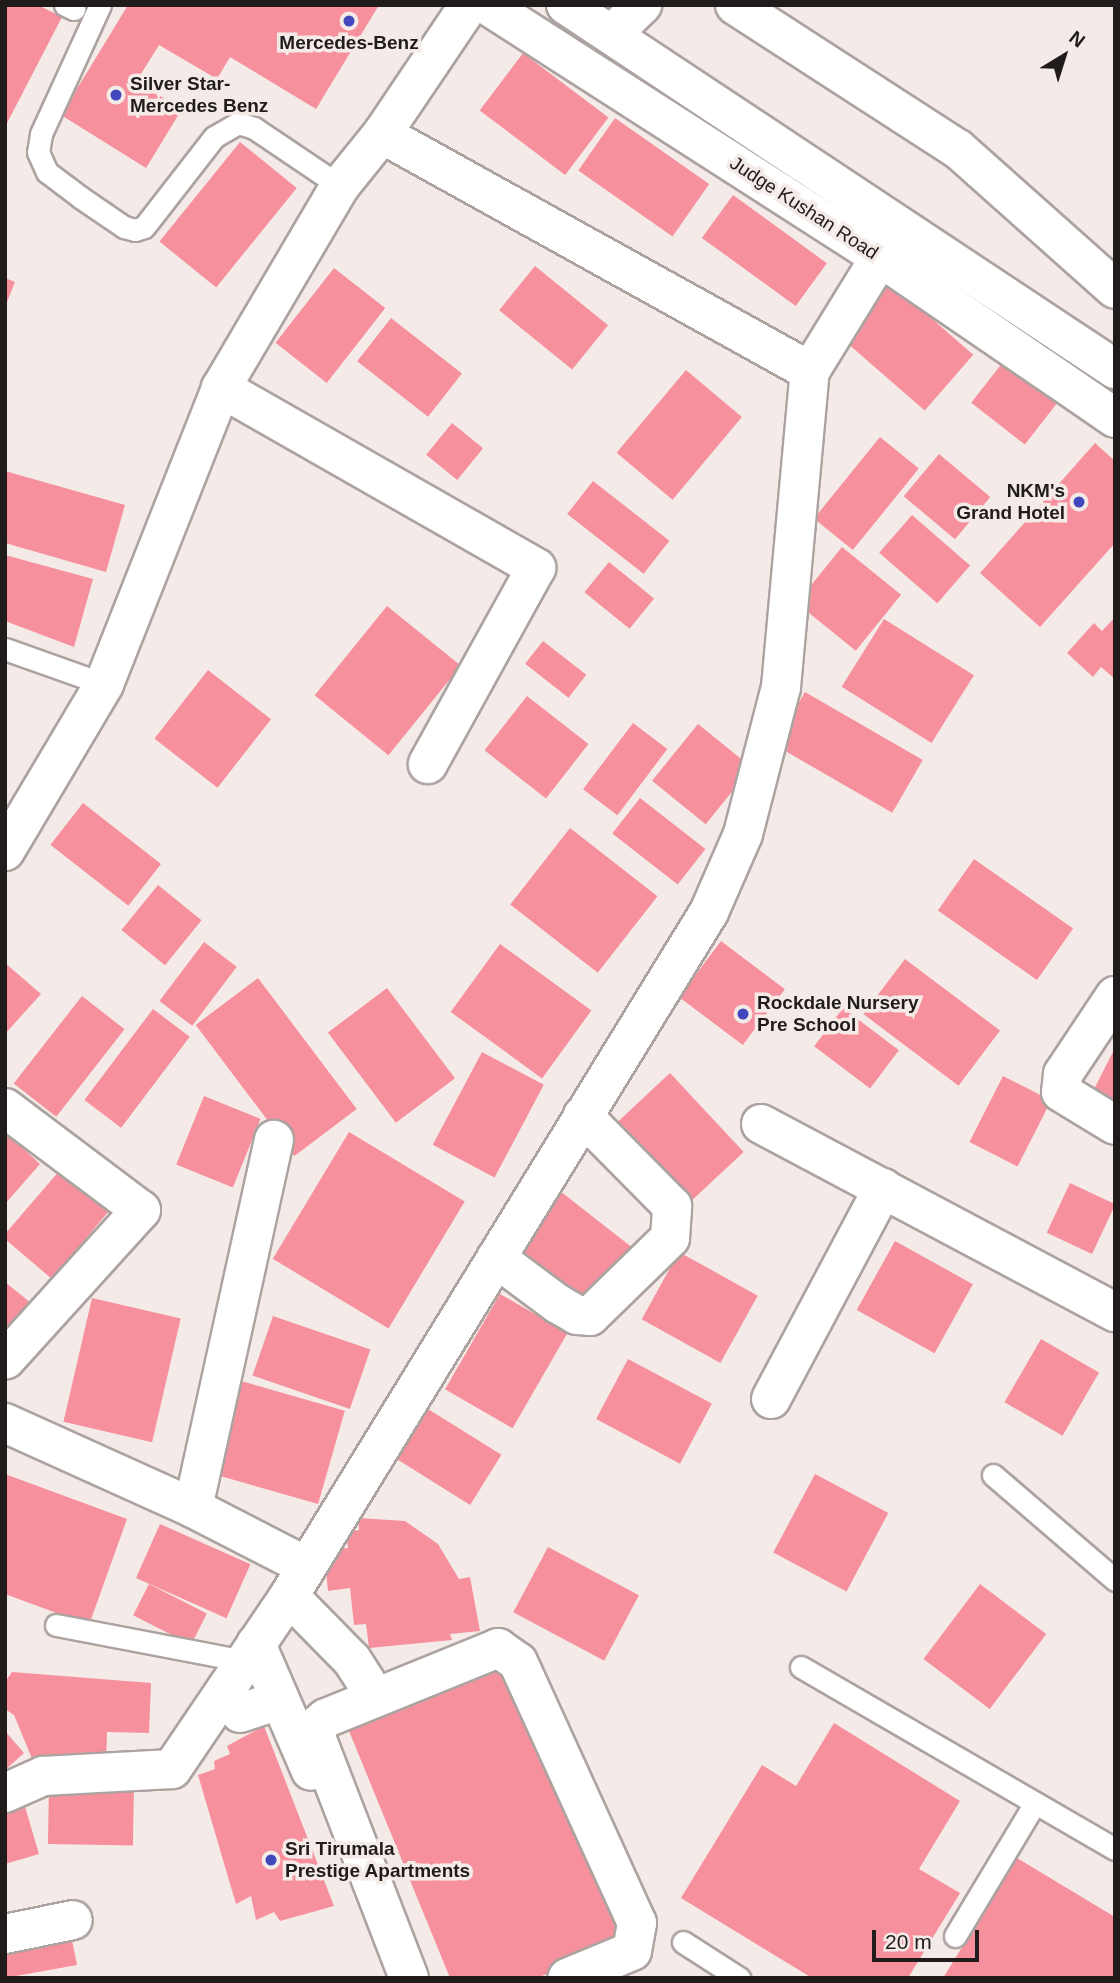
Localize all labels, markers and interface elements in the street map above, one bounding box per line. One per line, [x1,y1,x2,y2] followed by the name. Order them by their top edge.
[341,13,357,29] marker: Mercedes-Benz
[1029,21,1099,91] north arrow
[1065,27,1089,52] text: N
[279,32,419,54] place label: Mercedes-Benz
[130,73,268,117] place label: Silver Star- Mercedes Benz
[108,87,124,103] marker: Silver Star- Mercedes Benz
[726,152,882,264] street label: Judge Kushan Road
[956,480,1065,524] place label: NKM's Grand Hotel
[1071,494,1087,510] marker: NKM's Grand Hotel
[757,992,919,1036] place label: Rockdale Nursery Pre School
[735,1006,751,1022] marker: Rockdale Nursery Pre School
[285,1838,471,1882] place label: Sri Tirumala Prestige Apartments
[263,1852,279,1868] marker: Sri Tirumala Prestige Apartments
[875,1916,982,1960] scale bar
[885,1930,932,1953] text: 20 m

